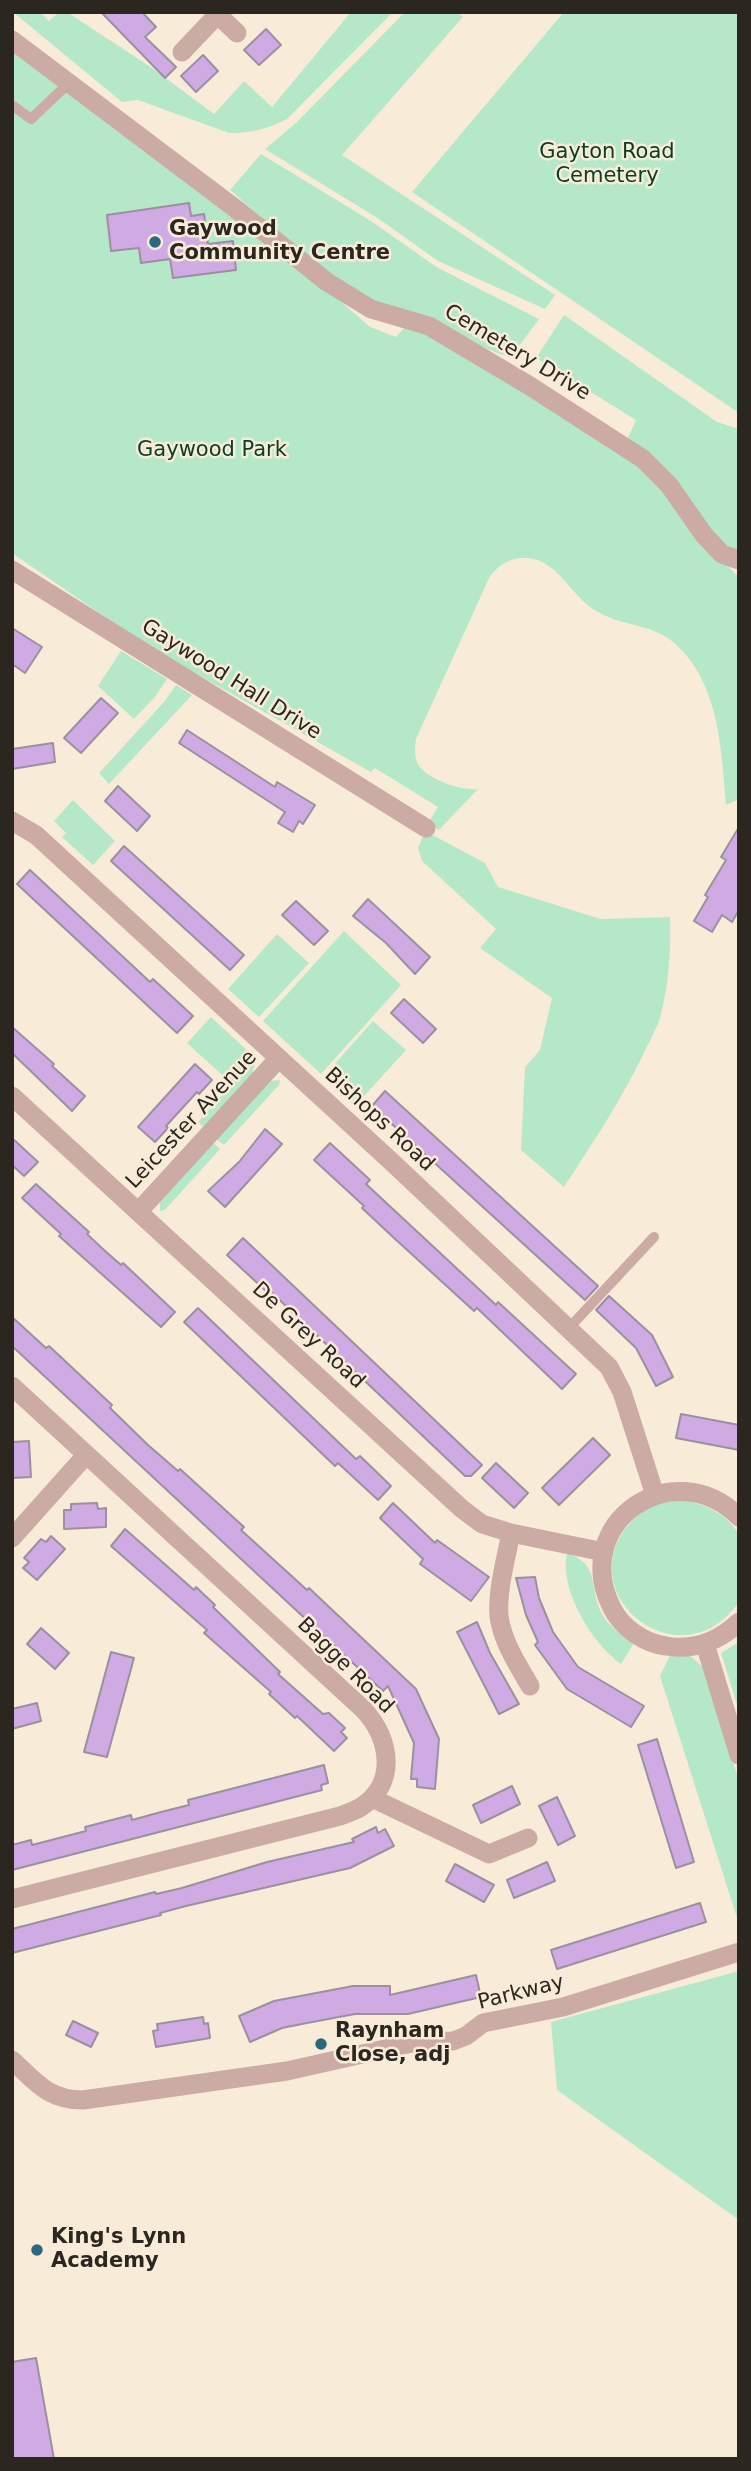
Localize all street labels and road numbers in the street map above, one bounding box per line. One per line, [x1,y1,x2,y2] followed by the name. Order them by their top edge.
[439,299,595,407] street label: Cemetery Drive
[136,614,326,746] street label: Gaywood Hall Drive
[121,1046,263,1194] street label: Leicester Avenue
[319,1063,439,1177] street label: Bishops Road
[246,1277,370,1395] street label: De Grey Road
[291,1612,399,1720] street label: Bagge Road
[475,1970,567,2016] street label: Parkway

